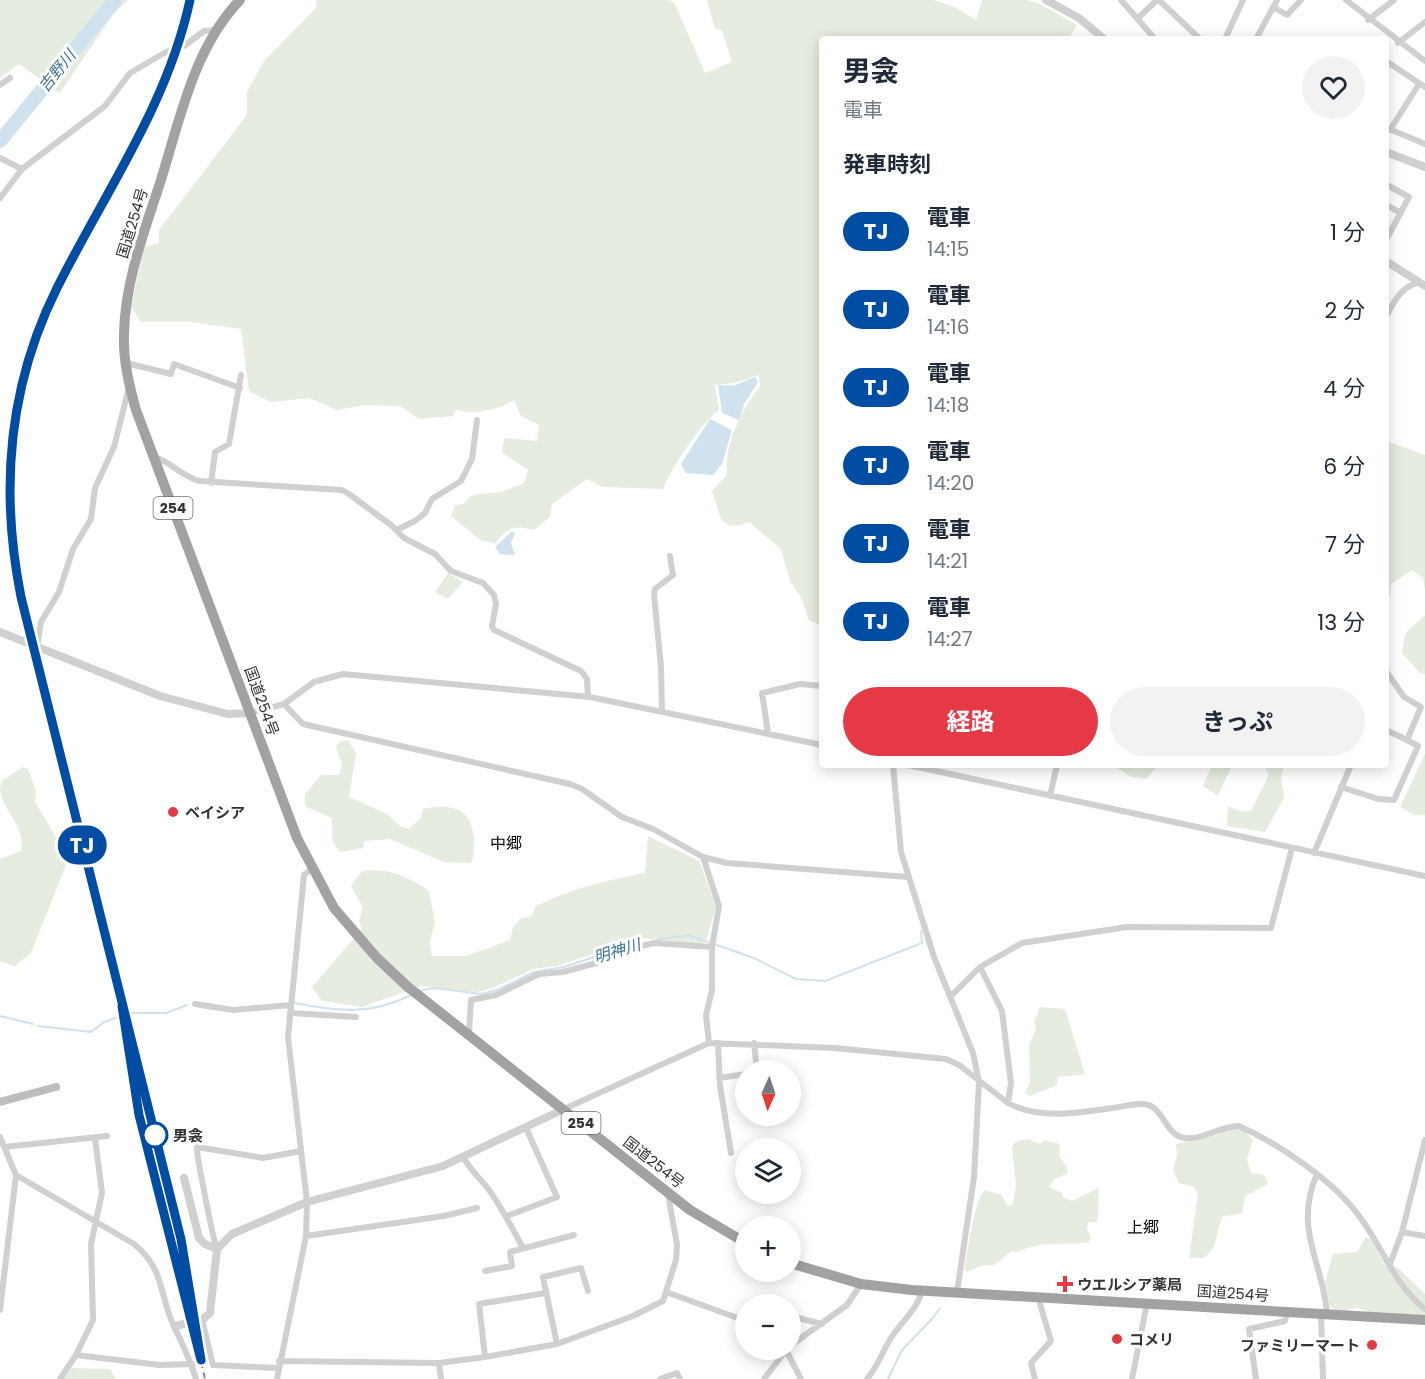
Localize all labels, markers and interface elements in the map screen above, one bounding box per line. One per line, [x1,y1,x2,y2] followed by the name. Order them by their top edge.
[33,44,82,97] water label: 吉野川
[843,52,899,91] text: 男衾
[1302,56,1365,119] button: heart
[843,96,883,124] text: 電車
[843,149,931,180] text: 発車時刻
[111,185,153,261] street label: 国道254号
[927,202,971,233] text: 電車
[864,217,888,246] text: TJ
[1330,217,1365,248] text: 1 分
[927,235,969,263] text: 14:15
[927,280,971,311] text: 電車
[864,295,888,324] text: TJ
[1324,295,1365,326] text: 2 分
[927,313,969,341] text: 14:16
[927,358,971,389] text: 電車
[864,373,888,402] text: TJ
[1323,373,1365,404] text: 4 分
[927,391,969,419] text: 14:18
[927,436,971,467] text: 電車
[864,451,888,480] text: TJ
[1323,451,1365,482] text: 6 分
[927,469,974,497] text: 14:20
[154,497,192,519] road number: 254
[927,514,971,545] text: 電車
[864,529,888,558] text: TJ
[1325,529,1365,560] text: 7 分
[927,547,968,575] text: 14:21
[927,592,971,623] text: 電車
[864,607,888,636] text: TJ
[1317,607,1365,638] text: 13 分
[927,625,973,653] text: 14:27
[240,663,284,739] street label: 国道254号
[843,687,1098,756] button: 経路
[1110,687,1365,756] button: きっぷ
[185,802,245,823] place label: ベイシア
[166,805,180,819] marker: ベイシア
[55,826,109,864] line badge: TJ
[70,831,94,860] text: TJ
[490,832,522,855] district label: 中郷
[591,932,645,969] water label: 明神川
[735,1060,801,1126] north arrow
[735,1060,801,1360] map controls
[562,1112,600,1134] road number: 254
[142,1122,168,1148] marker: 男衾
[173,1125,203,1146] place label: 男衾
[619,1131,689,1193] street label: 国道254号
[735,1138,801,1204] button: layers
[735,1216,801,1282] button: +
[1127,1216,1159,1239] district label: 上郷
[1077,1274,1182,1295] place label: ウエルシア薬局
[1058,1277,1072,1291] marker: ウエルシア薬局
[1196,1280,1270,1306] street label: 国道254号
[735,1294,801,1360] button: −
[1129,1329,1174,1350] place label: コメリ
[1110,1332,1124,1346] marker: コメリ
[1240,1335,1360,1356] place label: ファミリーマート
[1365,1338,1379,1352] marker: ファミリーマート

